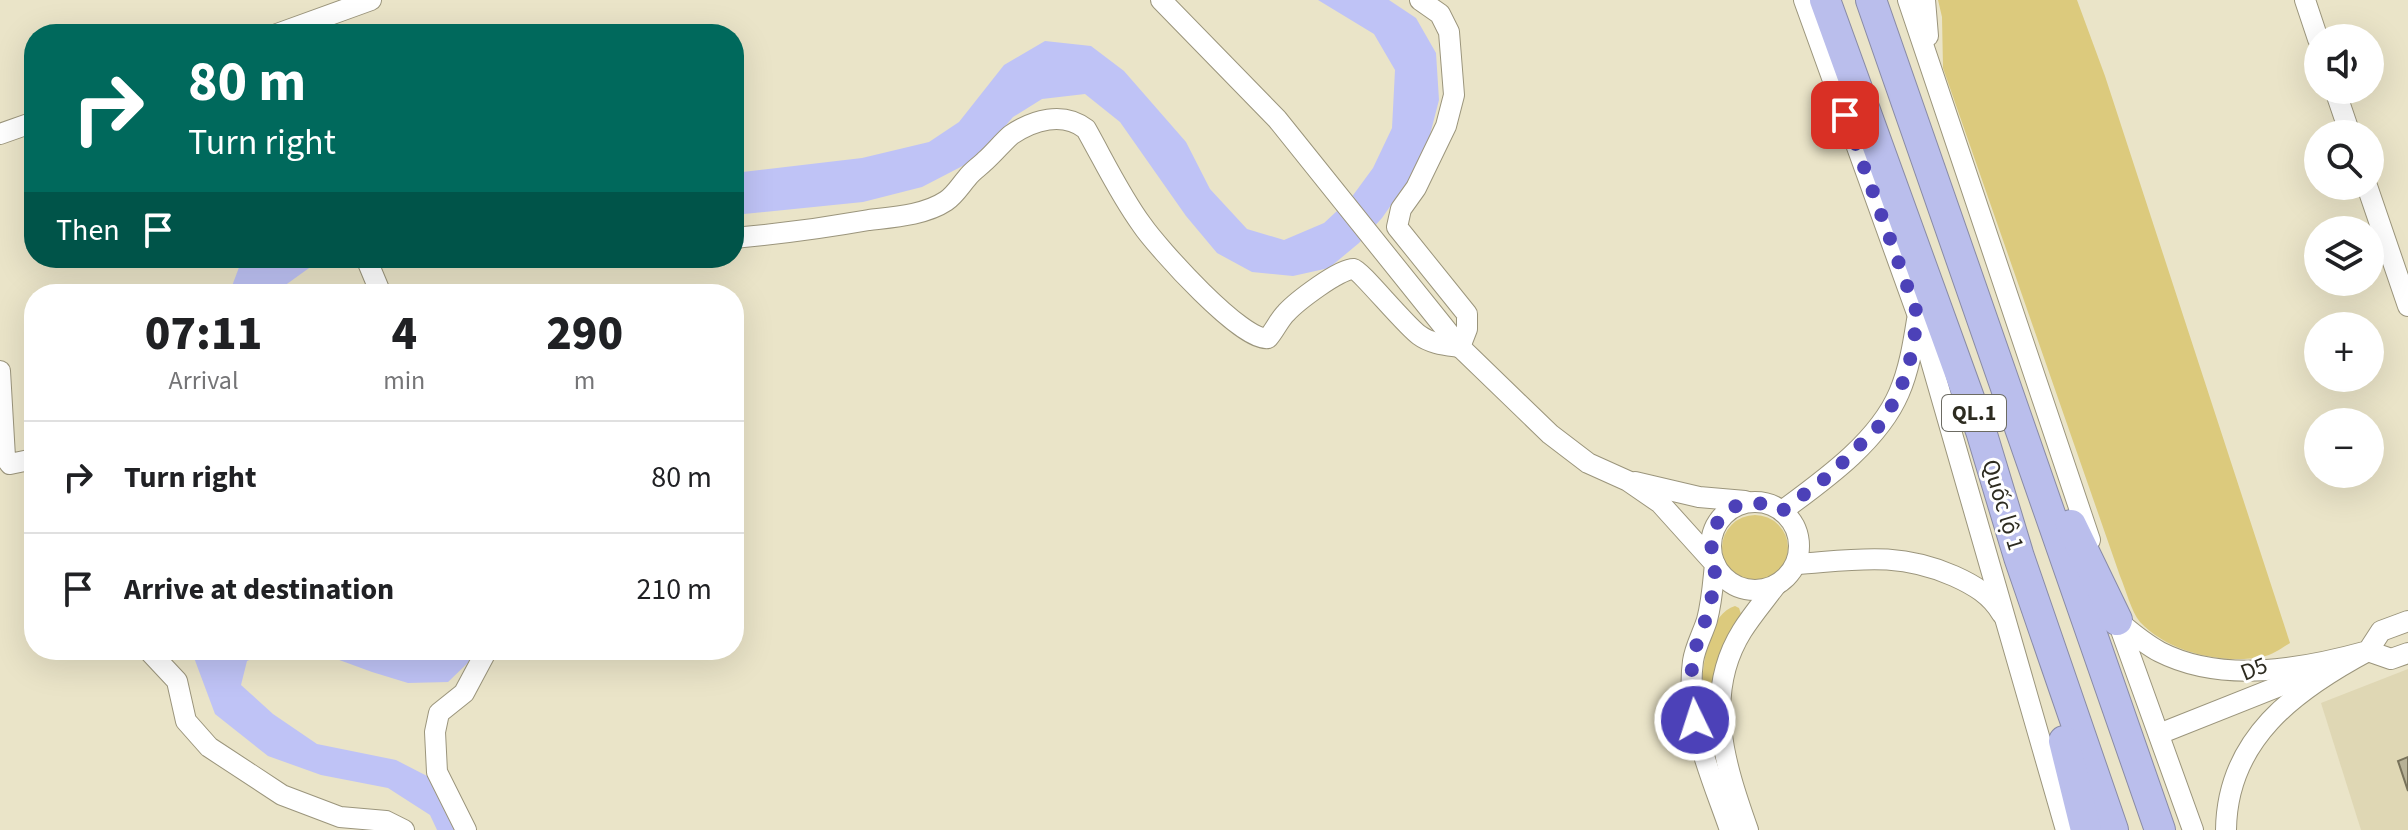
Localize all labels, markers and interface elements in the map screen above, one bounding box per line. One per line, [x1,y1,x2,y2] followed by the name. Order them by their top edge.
[2304,24,2384,488] map controls
[2304,24,2384,104] button: sound
[188,43,306,122] text: 80 m
[56,56,160,160] icon: right
[1811,81,1879,149] pin
[1823,93,1867,137] icon: arrive
[188,117,336,168] text: Turn right
[2304,120,2384,200] button: search
[136,208,180,252] icon: arrive
[56,209,120,252] text: Then
[2304,216,2384,296] button: layers
[145,300,262,368] text: 07:11
[391,300,417,368] text: 4
[546,300,623,368] text: 290
[2304,312,2384,392] button: +
[169,362,239,399] text: Arrival
[383,362,425,399] text: min
[574,362,595,399] text: m
[1942,395,2006,431] road number: QL.1
[2304,408,2384,488] button: −
[56,455,100,499] icon: right
[1973,455,2033,555] street label: Quốc lộ 1
[124,456,256,499] text: Turn right
[651,456,712,499] text: 80 m
[56,567,100,611] icon: arrive
[124,568,394,611] text: Arrive at destination
[636,568,712,611] text: 210 m
[2235,648,2273,690] street label: D5
[1653,678,1737,762] position arrow

